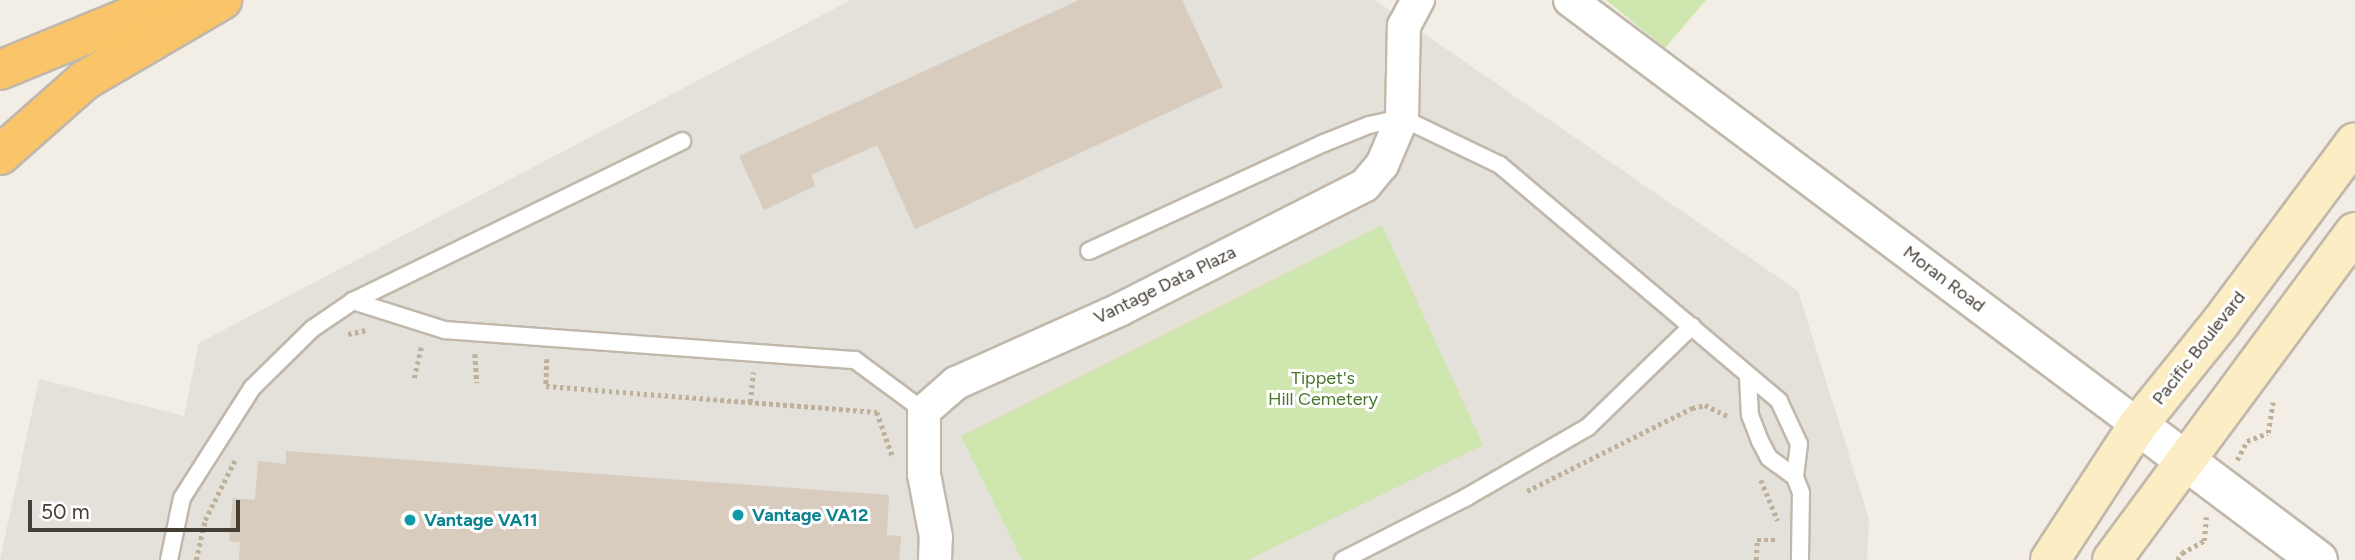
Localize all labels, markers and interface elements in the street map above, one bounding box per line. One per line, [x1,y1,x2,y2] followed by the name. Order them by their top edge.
[1090,241,1240,329] street label: Vantage Data Plaza
[1899,241,1989,317] street label: Moran Road
[2148,287,2250,409] street label: Pacific Boulevard
[1268,368,1378,410] park label: Tippet's Hill Cemetery
[32,486,243,530] scale bar
[41,499,90,524] text: 50 m
[752,504,868,526] place label: Vantage VA12
[730,507,746,523] marker: Vantage VA12
[424,509,537,531] place label: Vantage VA11
[402,512,418,528] marker: Vantage VA11

